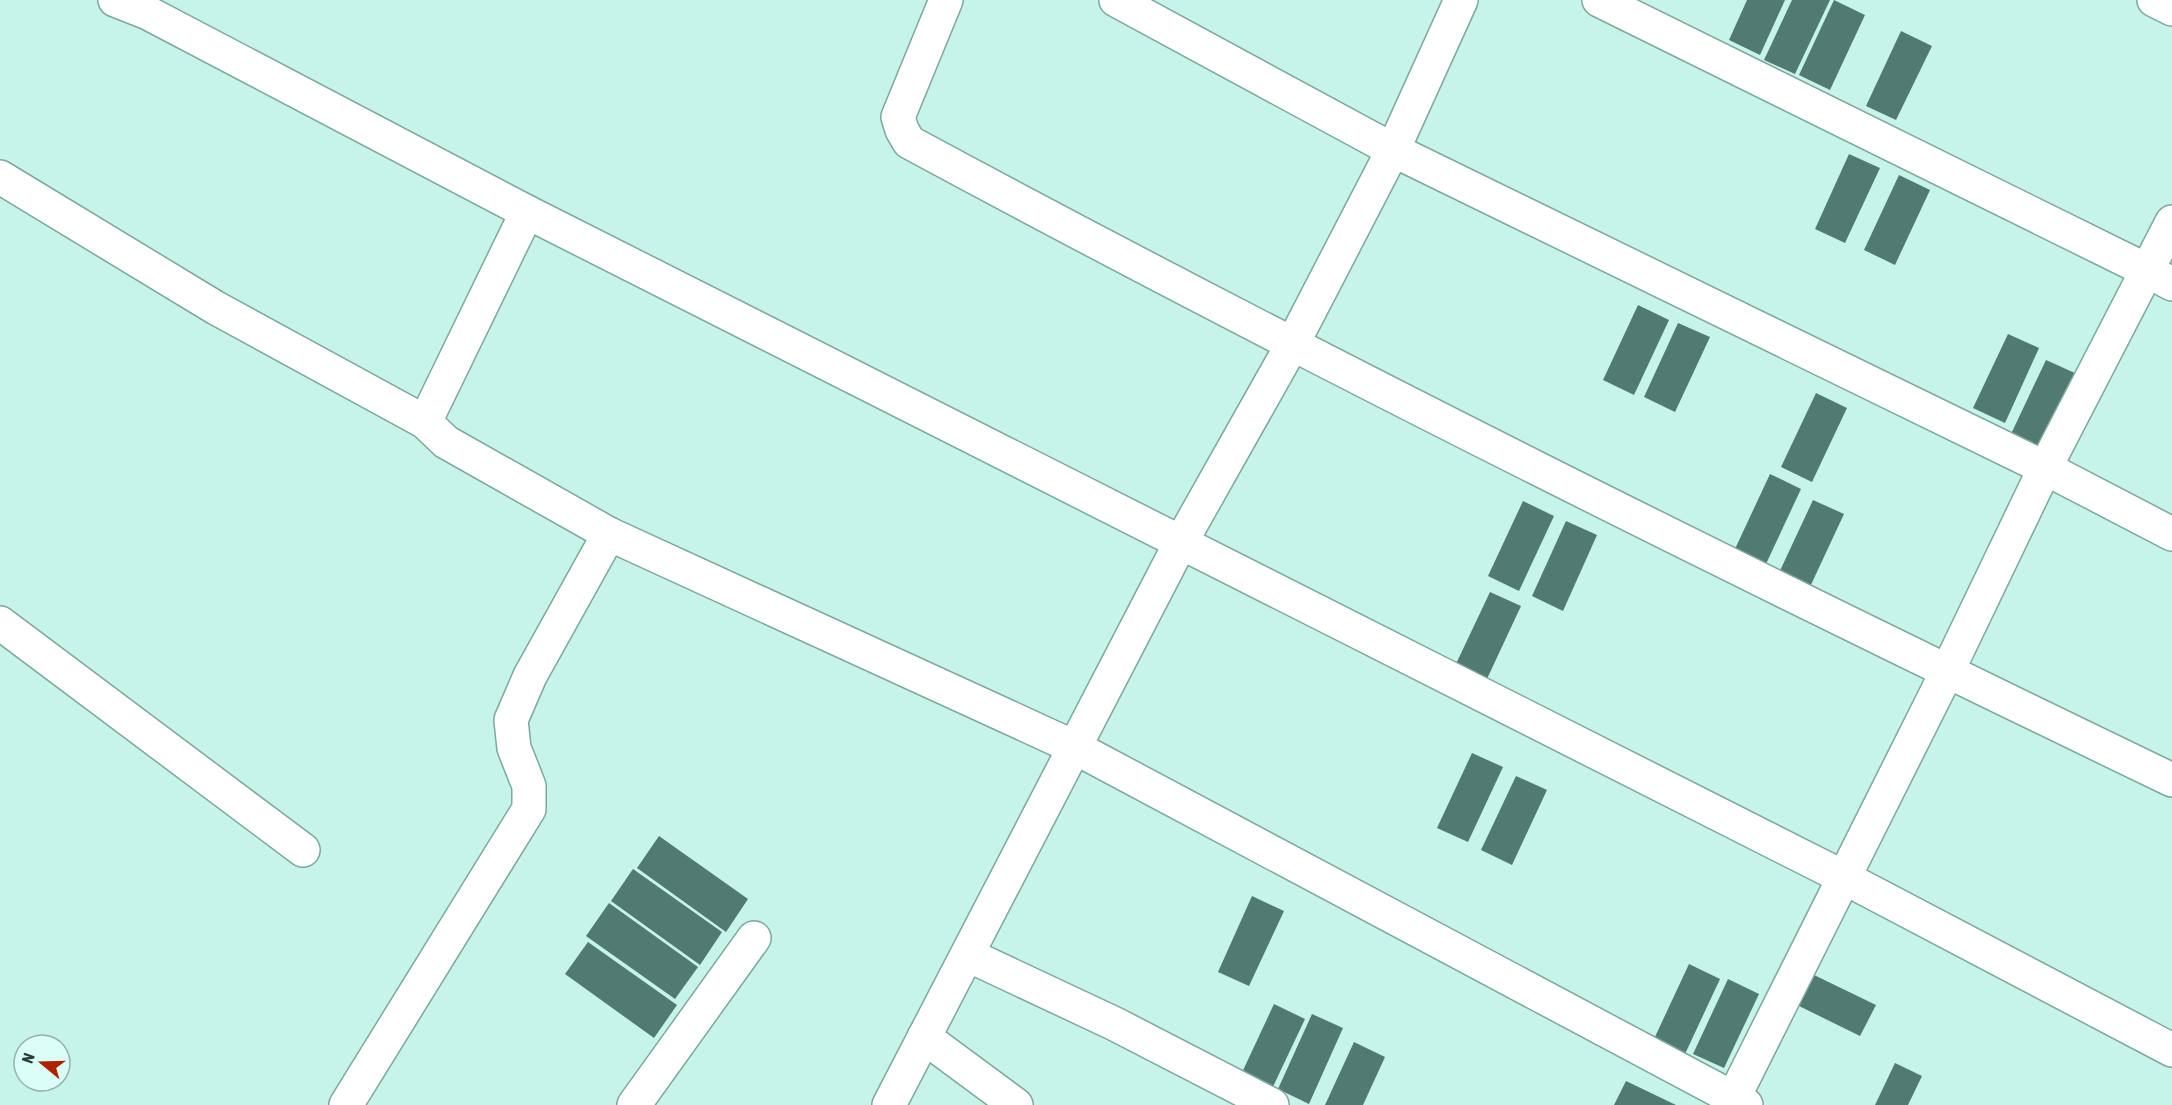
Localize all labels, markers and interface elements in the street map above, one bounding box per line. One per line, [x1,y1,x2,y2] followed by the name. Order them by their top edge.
[12,1033,72,1093] north arrow
[18,1051,38,1066] text: N

